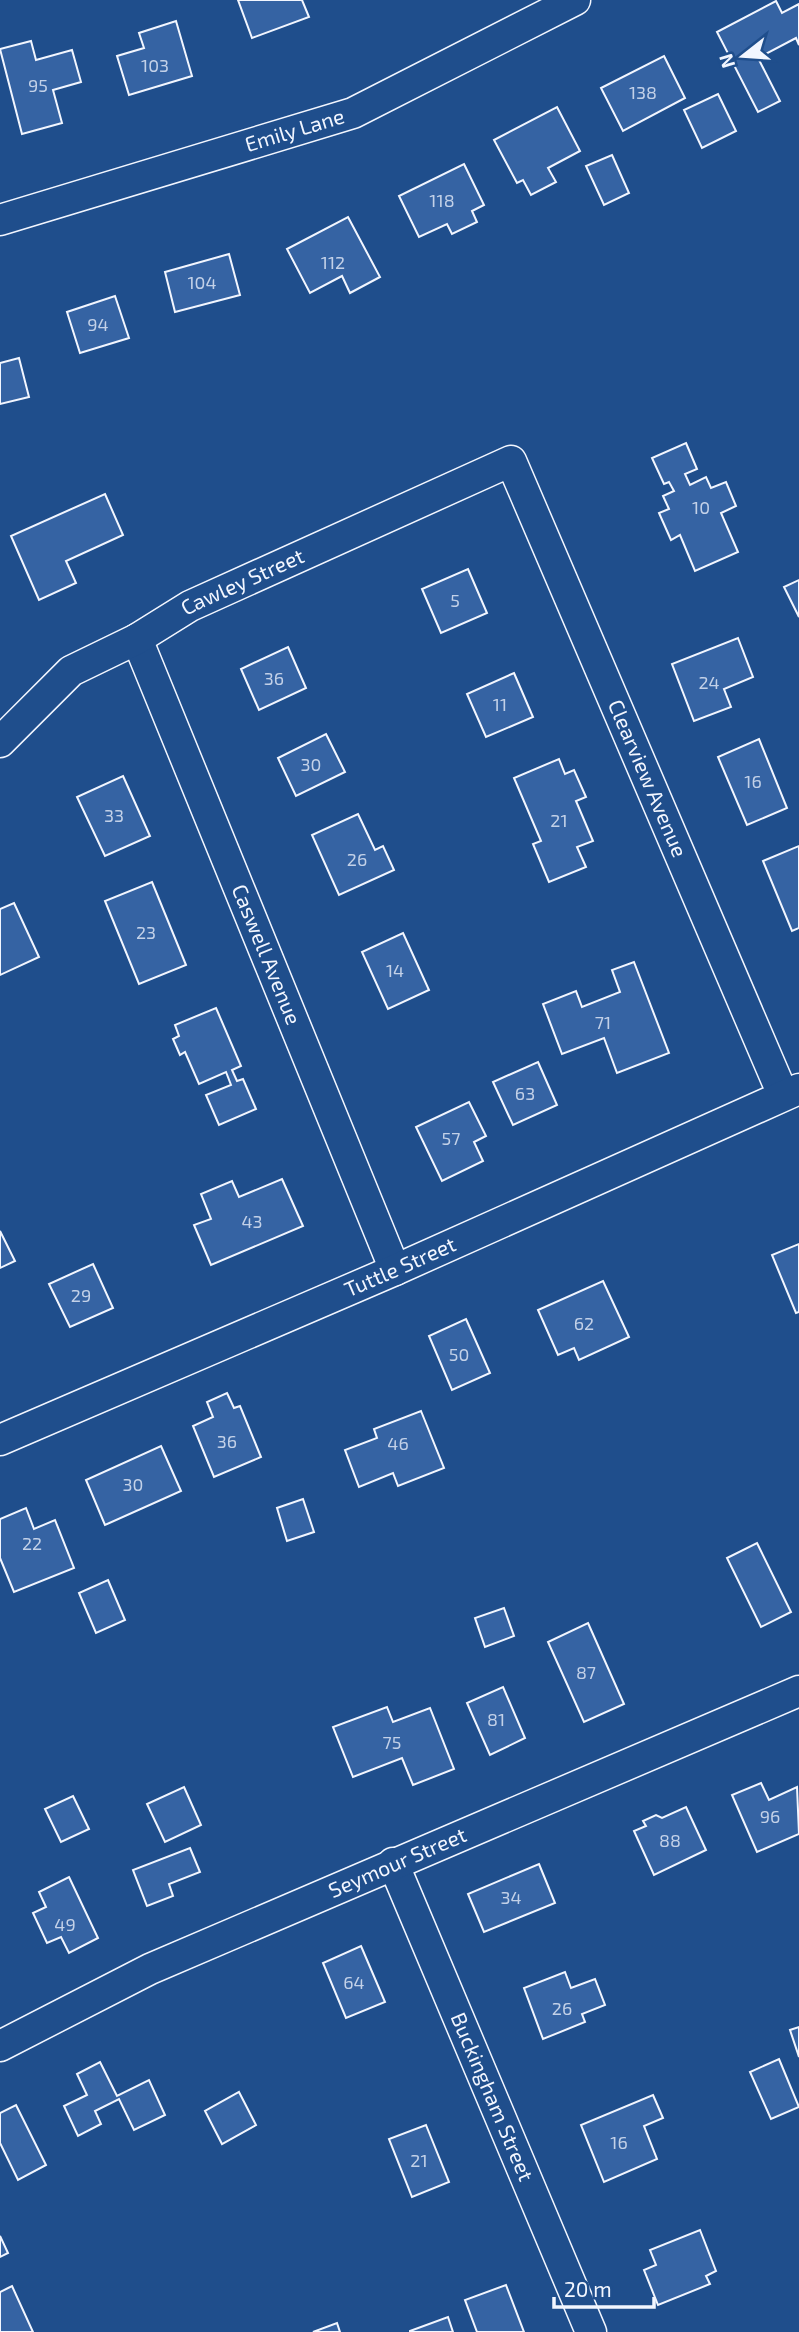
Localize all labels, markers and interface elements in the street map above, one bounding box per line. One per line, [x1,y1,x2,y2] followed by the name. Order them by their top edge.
[708,21,778,91] north arrow
[713,51,739,71] text: N
[141,54,169,76] house number: 103
[28,74,48,96] house number: 95
[629,81,657,103] house number: 138
[242,102,347,156] street label: Emily Lane
[429,189,455,211] house number: 118
[321,251,345,273] house number: 112
[187,271,217,293] house number: 104
[87,313,109,335] house number: 94
[692,496,710,518] house number: 10
[176,542,307,620] street label: Cawley Street
[450,589,460,611] house number: 5
[264,667,284,689] house number: 36
[698,671,720,693] house number: 24
[493,693,507,715] house number: 11
[604,696,693,860] street label: Clearview Avenue
[301,753,321,775] house number: 30
[744,770,762,792] house number: 16
[104,804,124,826] house number: 33
[550,809,568,831] house number: 21
[347,848,367,870] house number: 26
[228,880,307,1028] street label: Caswell Avenue
[136,921,156,943] house number: 23
[386,959,404,981] house number: 14
[595,1011,611,1033] house number: 71
[515,1082,535,1104] house number: 63
[442,1127,460,1149] house number: 57
[241,1210,263,1232] house number: 43
[340,1230,459,1301] street label: Tuttle Street
[71,1284,91,1306] house number: 29
[574,1312,594,1334] house number: 62
[449,1343,469,1365] house number: 50
[217,1430,237,1452] house number: 36
[387,1432,409,1454] house number: 46
[123,1473,143,1495] house number: 30
[22,1532,42,1554] house number: 22
[576,1661,596,1683] house number: 87
[487,1708,505,1730] house number: 81
[383,1731,401,1753] house number: 75
[760,1805,780,1827] house number: 96
[324,1821,470,1902] street label: Seymour Street
[659,1829,681,1851] house number: 88
[500,1886,522,1908] house number: 34
[54,1913,76,1935] house number: 49
[343,1971,365,1993] house number: 64
[552,1997,572,2019] house number: 26
[447,2008,540,2184] street label: Buckingham Street
[610,2131,628,2153] house number: 16
[410,2149,428,2171] house number: 21
[554,2266,654,2310] scale bar
[564,2276,612,2301] text: 20 m

